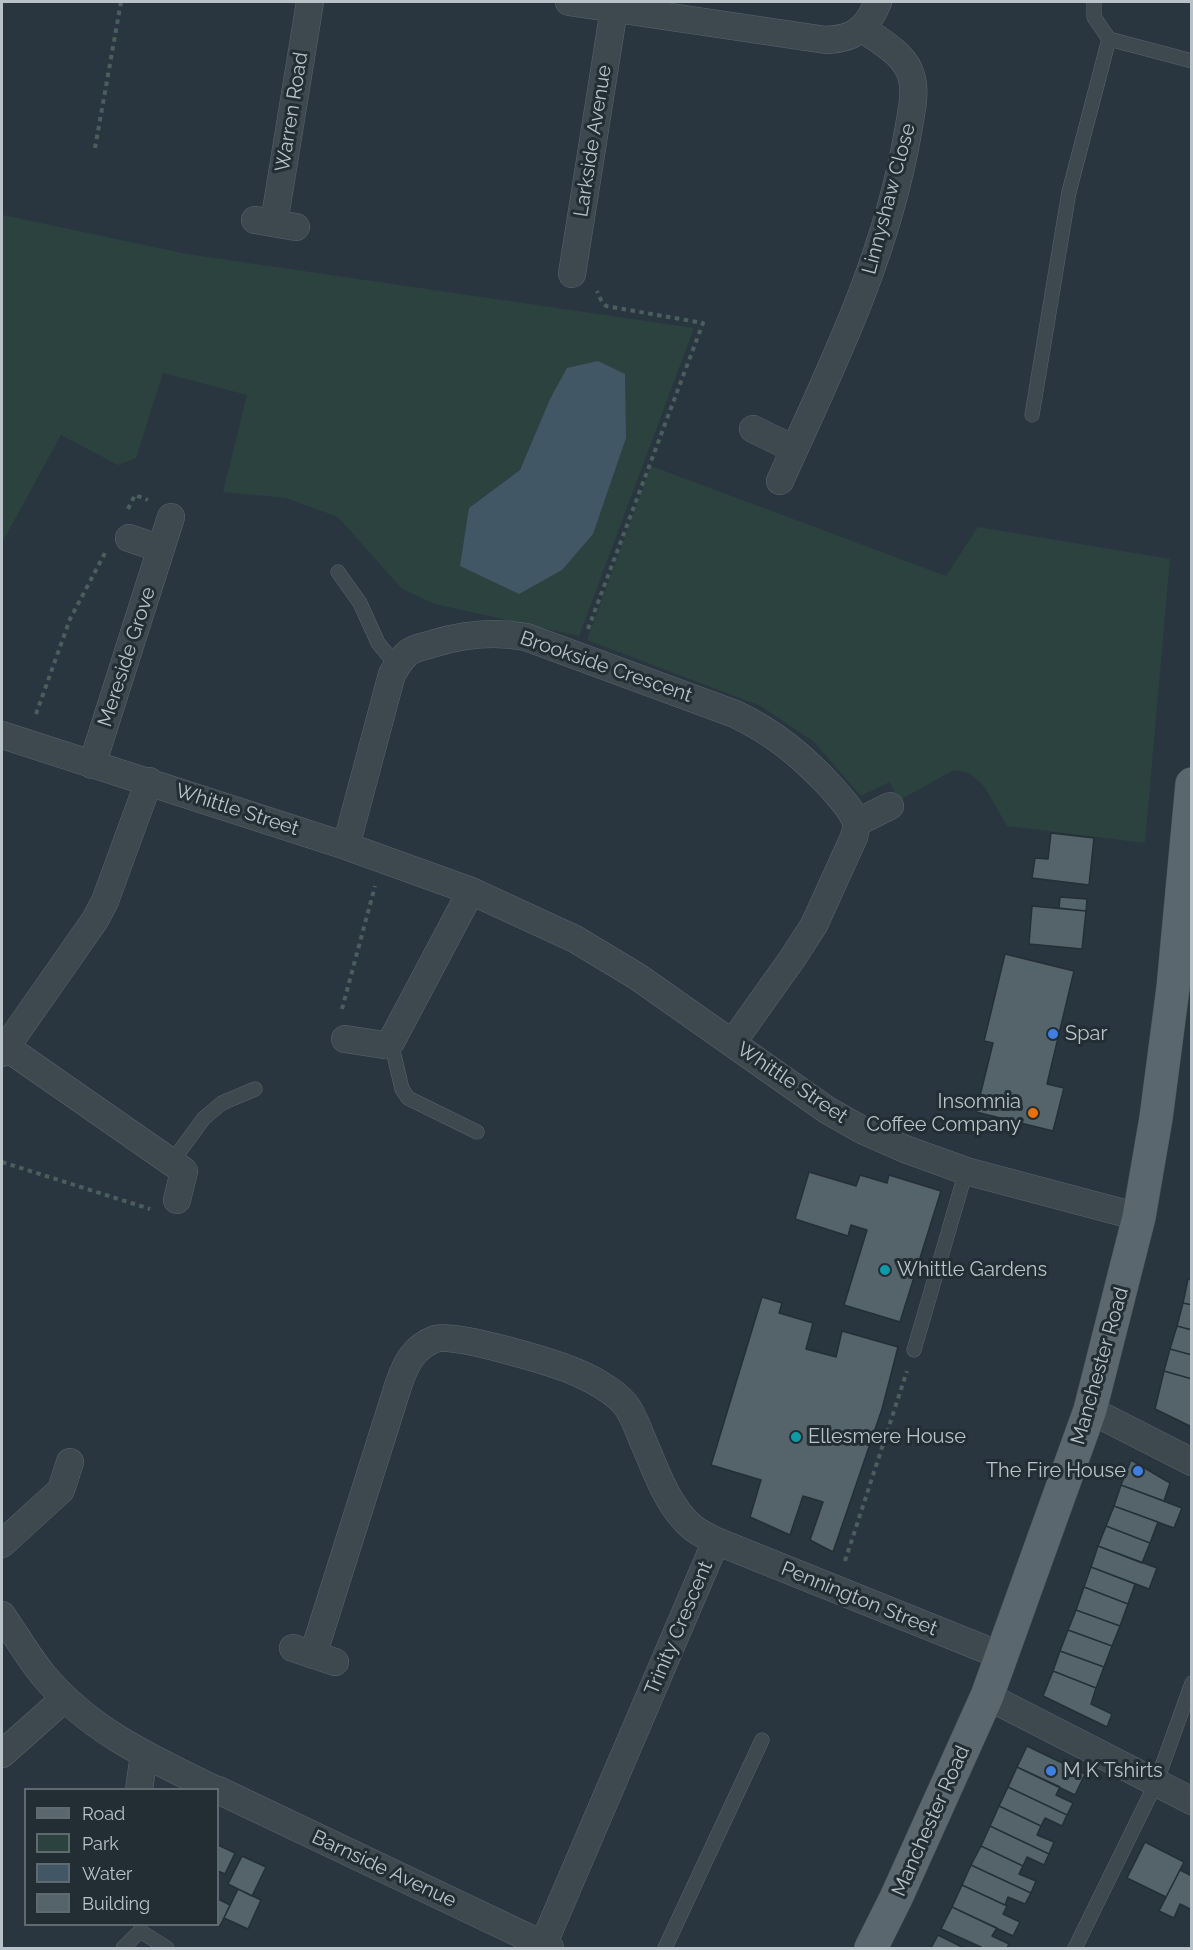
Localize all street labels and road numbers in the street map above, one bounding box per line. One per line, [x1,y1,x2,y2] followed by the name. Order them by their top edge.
[271,50,313,174] street label: Warren Road
[569,63,617,219] street label: Larkside Avenue
[857,121,921,277] street label: Linnyshaw Close
[93,584,161,730] street label: Mereside Grove
[517,626,695,708] street label: Brookside Crescent
[172,779,302,841] street label: Whittle Street
[732,1037,852,1129] street label: Whittle Street
[1066,1285,1134,1447] street label: Manchester Road
[640,1557,718,1699] street label: Trinity Crescent
[777,1557,941,1641] street label: Pennington Street
[887,1742,975,1900] street label: Manchester Road
[308,1825,460,1913] street label: Barnside Avenue

